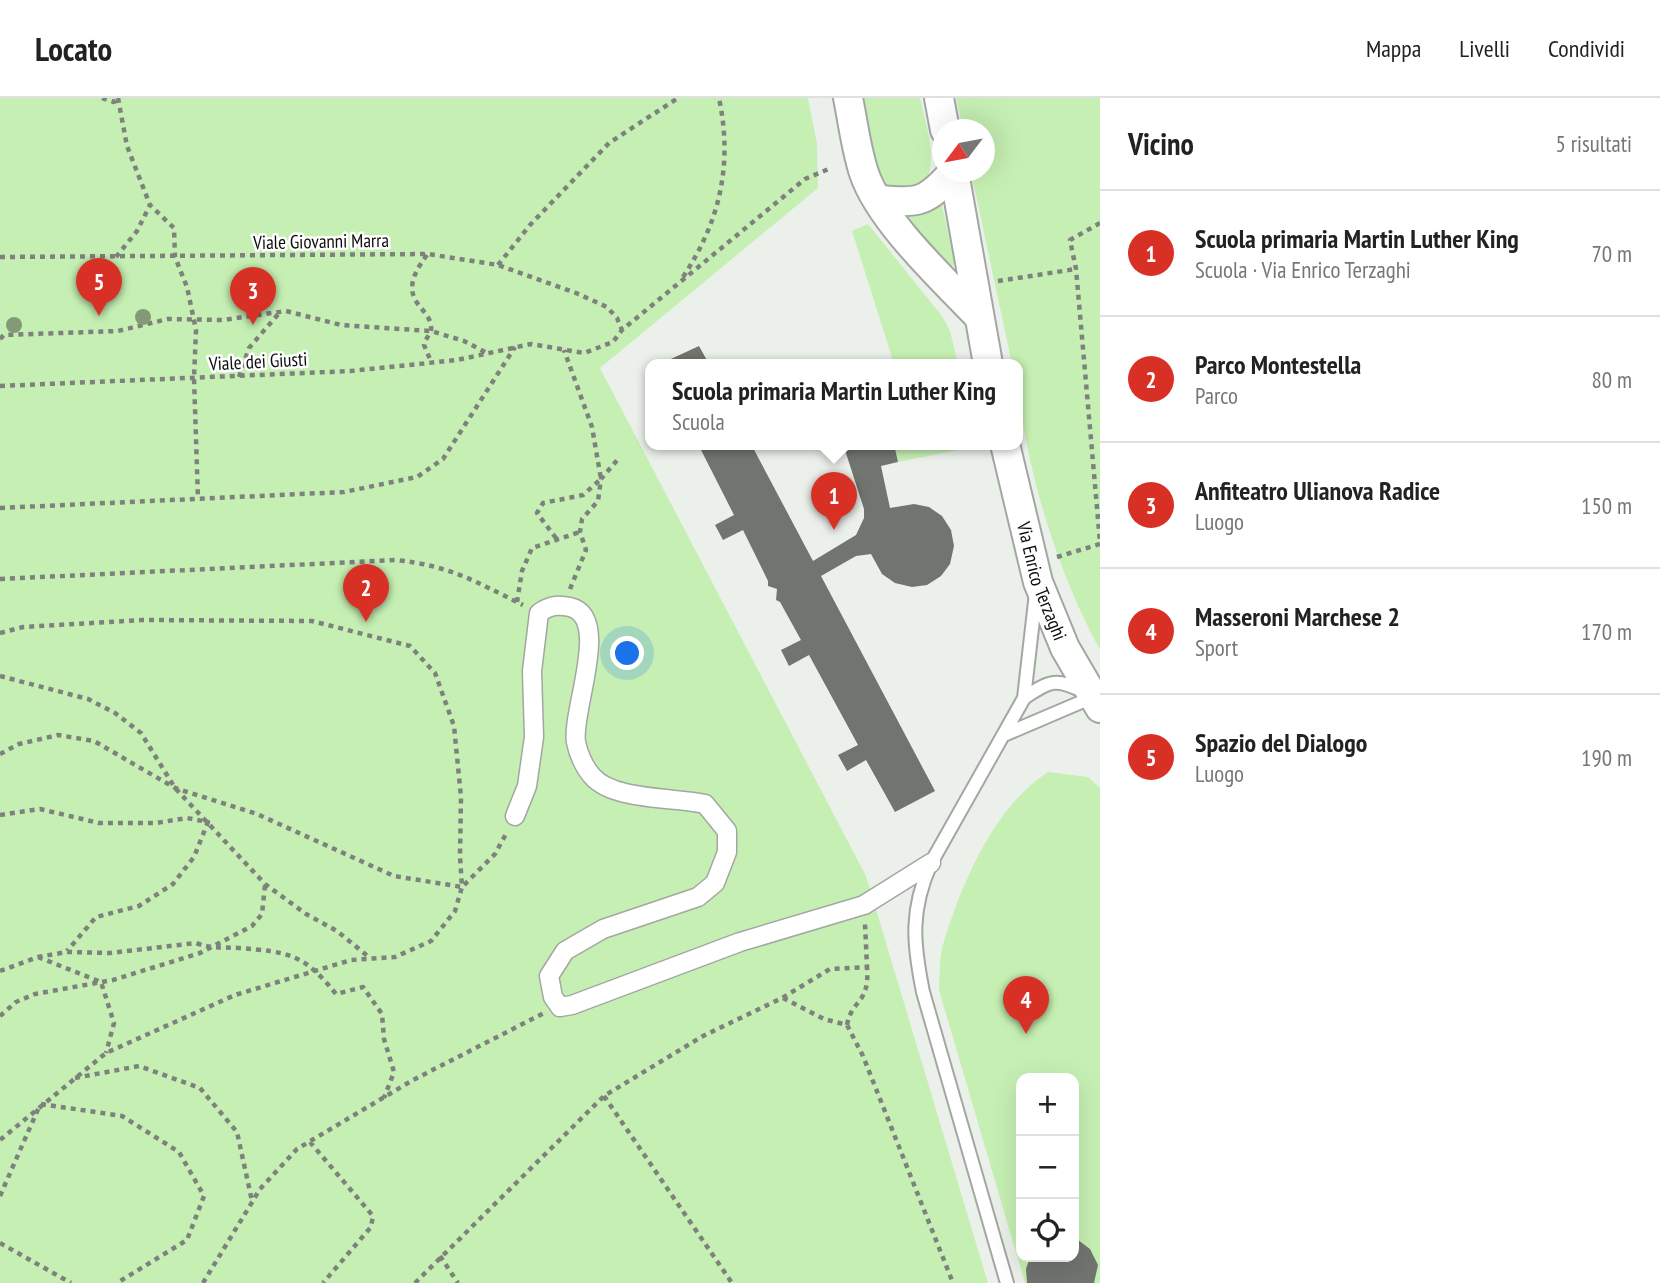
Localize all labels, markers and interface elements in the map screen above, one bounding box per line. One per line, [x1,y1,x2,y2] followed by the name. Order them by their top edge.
[35,27,112,70] text: Locato
[1366,33,1421,64] text: Mappa
[1459,33,1510,64] text: Livelli
[1548,33,1625,64] text: Condividi
[932,119,995,182] north arrow
[1128,124,1194,163] text: Vicino
[1556,129,1632,158] text: 5 risultati
[1195,222,1519,255] text: Scuola primaria Martin Luther King
[252,228,389,254] street label: Viale Giovanni Marra
[1146,239,1157,268] text: 1
[1591,239,1632,268] text: 70 m
[1195,255,1411,284] text: Scuola · Via Enrico Terzaghi
[76,258,122,316] pin: 5
[230,267,276,325] pin: 3
[207,346,308,376] street label: Viale dei Giusti
[1195,348,1361,381] text: Parco Montestella
[645,359,1023,450] popup
[1146,365,1157,394] text: 2
[1591,365,1632,394] text: 80 m
[672,374,996,407] text: Scuola primaria Martin Luther King
[1195,381,1238,410] text: Parco
[672,407,725,436] text: Scuola
[811,472,857,530] pin: 1
[1195,474,1440,507] text: Anfiteatro Ulianova Radice
[1146,491,1157,520] text: 3
[1581,491,1632,520] text: 150 m
[1195,507,1244,536] text: Luogo
[1012,518,1073,644] street label: Via Enrico Terzaghi
[343,564,389,622] pin: 2
[1195,600,1400,633] text: Masseroni Marchese 2
[1146,617,1157,646] text: 4
[1581,617,1632,646] text: 170 m
[1195,633,1238,662] text: Sport
[610,636,644,670] your location
[1195,726,1367,759] text: Spazio del Dialogo
[1146,743,1157,772] text: 5
[1581,743,1632,772] text: 190 m
[1195,759,1244,788] text: Luogo
[1003,976,1049,1034] pin: 4
[1016,1073,1079,1262] map controls
[1016,1073,1079,1136] button: +
[1016,1136,1079,1199] button: −
[1016,1199,1079,1262] button: locate

